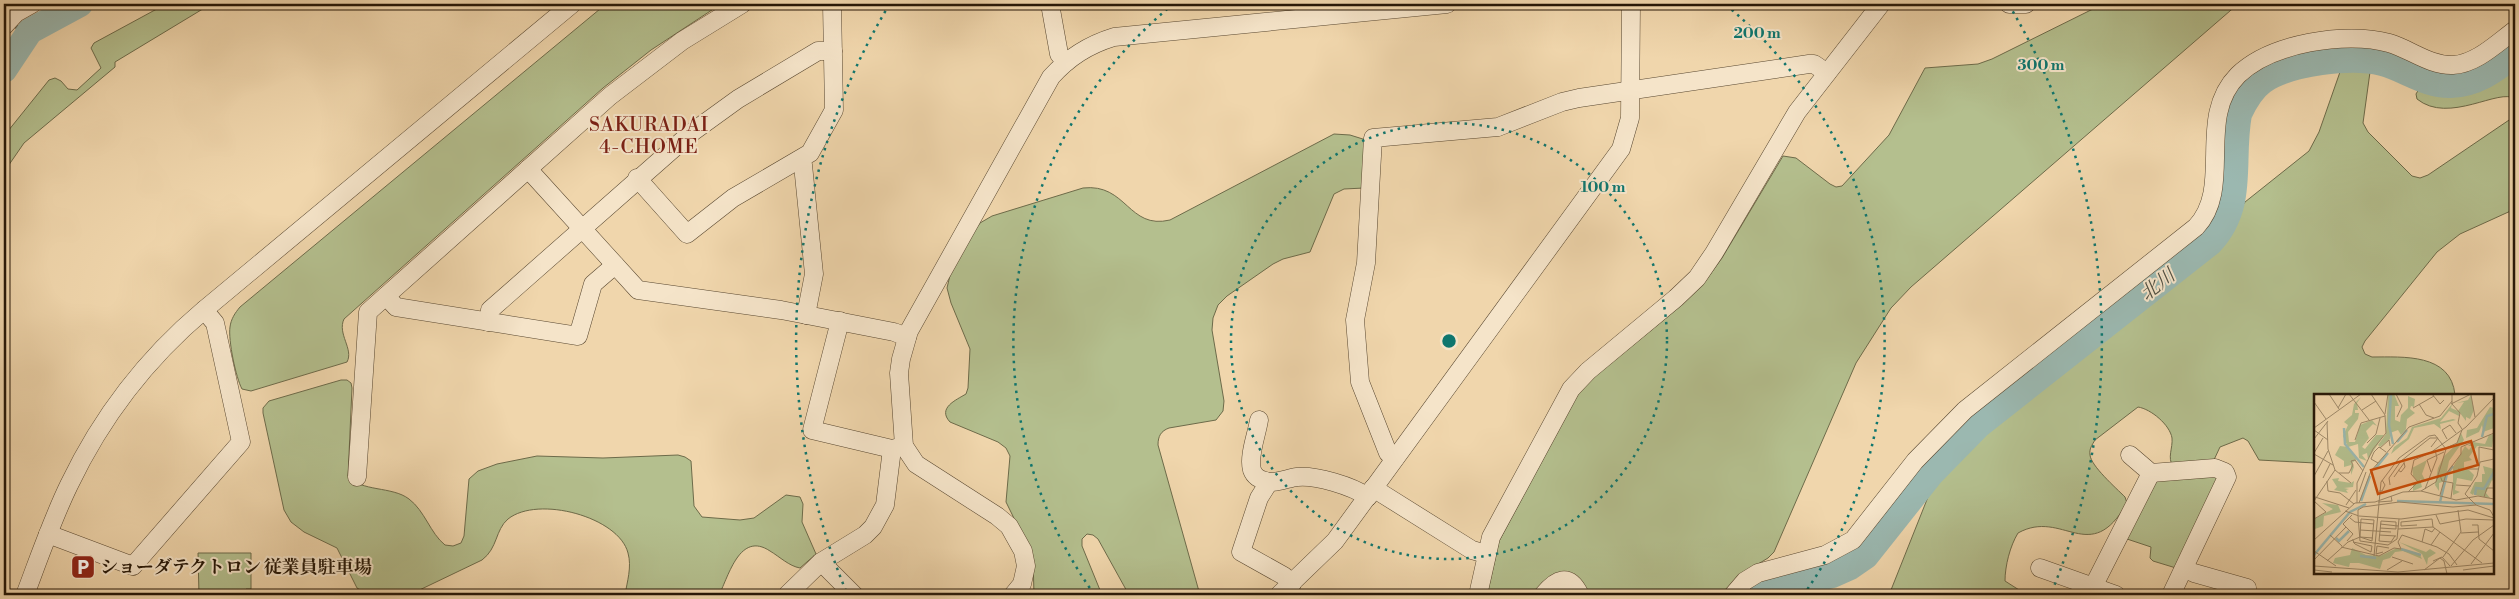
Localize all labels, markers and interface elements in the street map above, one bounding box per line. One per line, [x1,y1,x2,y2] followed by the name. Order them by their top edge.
[1733,24,1781,43] text: 200 m
[2018,56,2065,75] text: 300 m
[589,113,709,159] district label: SAKURADAI 4-CHOME
[1581,178,1626,197] text: 100 m
[2135,262,2182,306] water label: 北川
[1440,332,1458,350] centre of rings
[2314,394,2494,574] inset map
[70,554,96,580] parking icon: ショーダテクトロン 従業員駐車場
[100,556,372,579] place label: ショーダテクトロン 従業員駐車場

